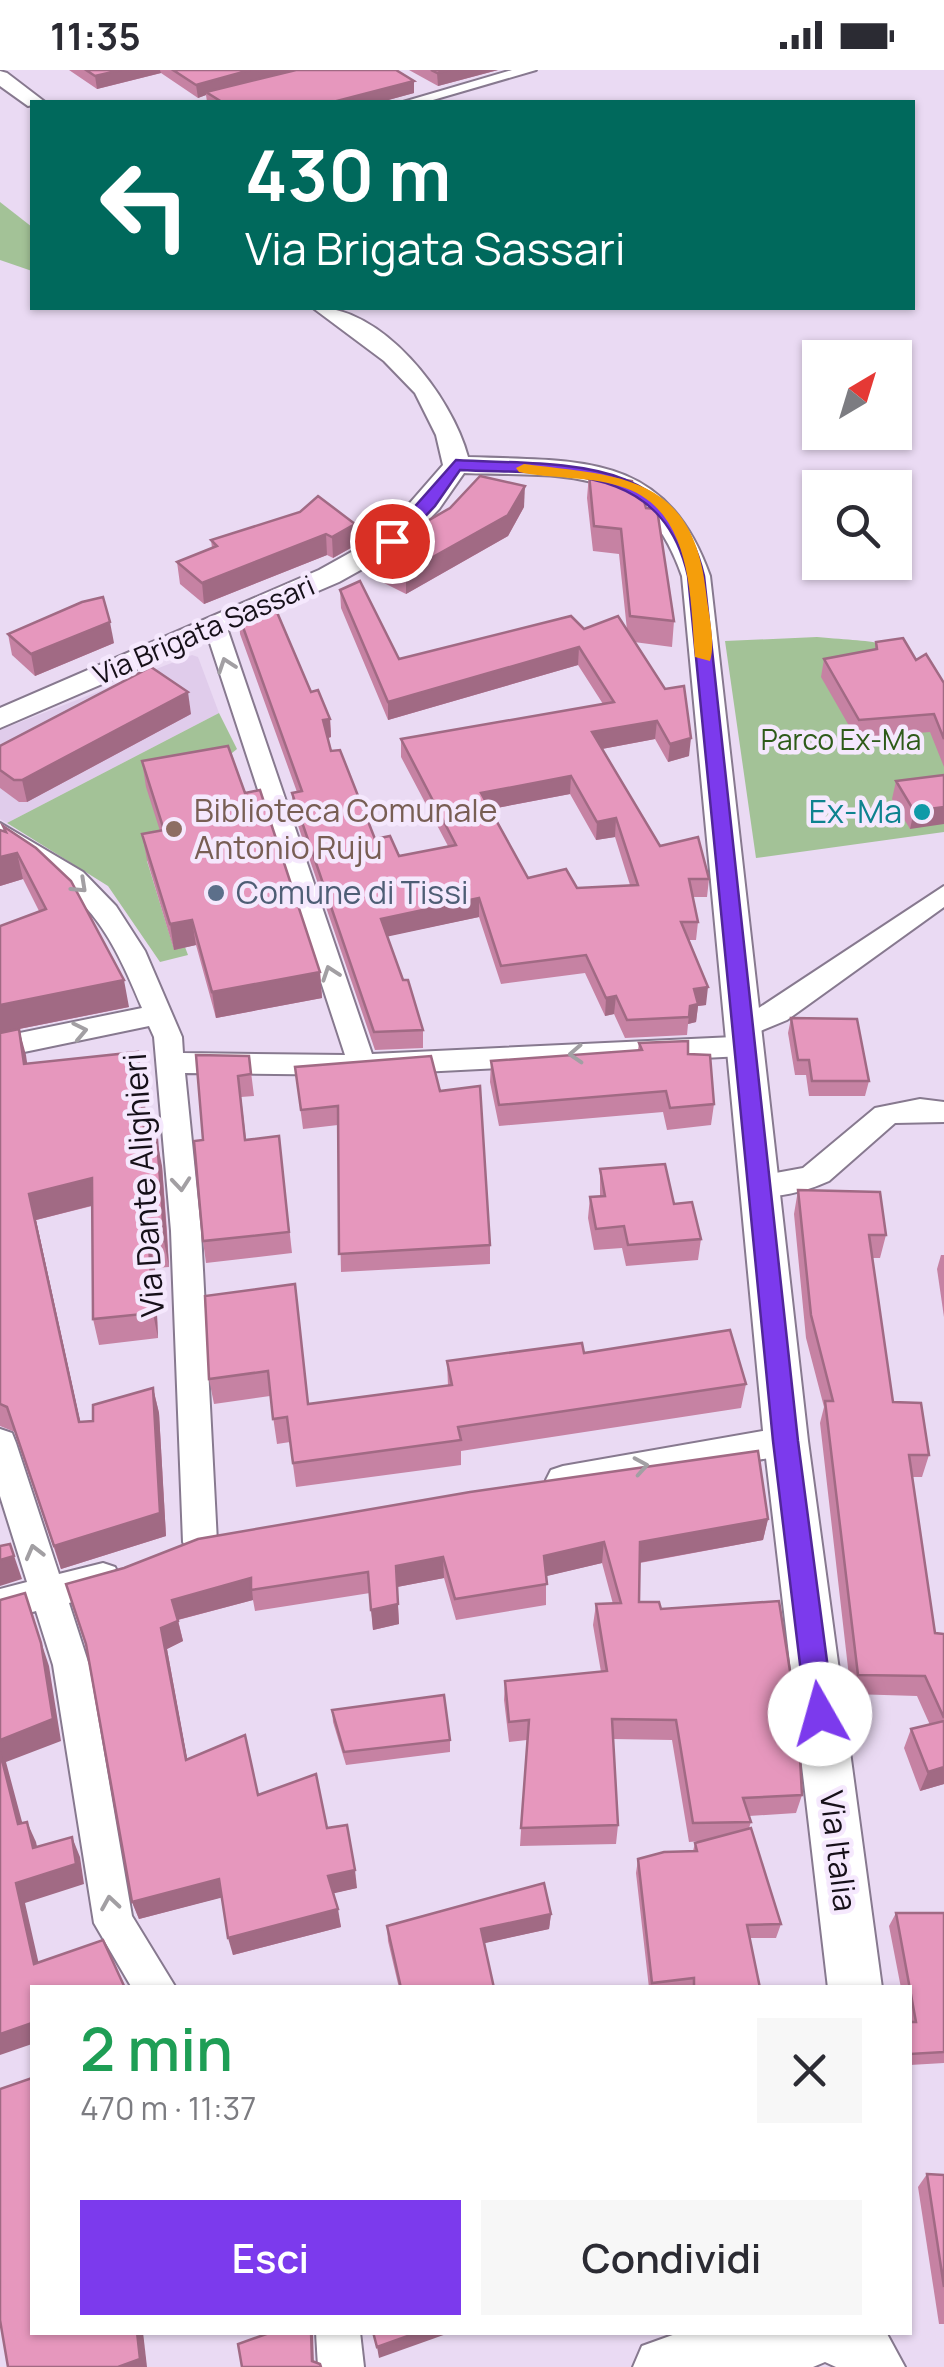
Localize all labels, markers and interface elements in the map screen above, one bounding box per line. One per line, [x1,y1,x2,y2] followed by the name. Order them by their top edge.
[50,9,141,61] text: 11:35
[245,126,451,222] text: 430 m
[80,140,210,270] icon: left
[245,217,625,279] text: Via Brigata Sassari
[802,340,912,450] north arrow
[802,340,912,580] map controls
[802,470,912,580] button: search
[350,499,435,584] pin
[365,514,420,569] icon: arrive
[87,565,320,693] street label: Via Brigata Sassari
[217,658,237,675] one-way arrow
[761,720,921,758] park label: Parco Ex-Ma
[194,788,498,869] place label: Biblioteca Comunale Antonio Ruju
[809,789,902,833] place label: Ex-Ma
[911,801,933,823] marker: Ex-Ma
[163,818,185,840] marker: Biblioteca Comunale Antonio Ruju
[236,870,468,914] place label: Comune di Tissi
[68,874,87,892] one-way arrow
[205,882,227,904] marker: Comune di Tissi
[322,965,342,982] one-way arrow
[71,1021,88,1042] one-way arrow
[567,1043,583,1064] one-way arrow
[112,1052,174,1318] street label: Via Dante Alighieri
[170,1177,192,1193] one-way arrow
[632,1456,649,1477] one-way arrow
[25,1545,46,1562] one-way arrow
[768,1662,872,1766] position arrow
[810,1788,868,1914] street label: Via Italia
[100,1895,121,1911] one-way arrow
[80,2007,233,2089] text: 2 min
[757,2018,862,2123] button: close
[80,2086,256,2130] text: 470 m · 11:37
[80,2200,461,2315] button: Esci
[481,2200,862,2315] button: Condividi

